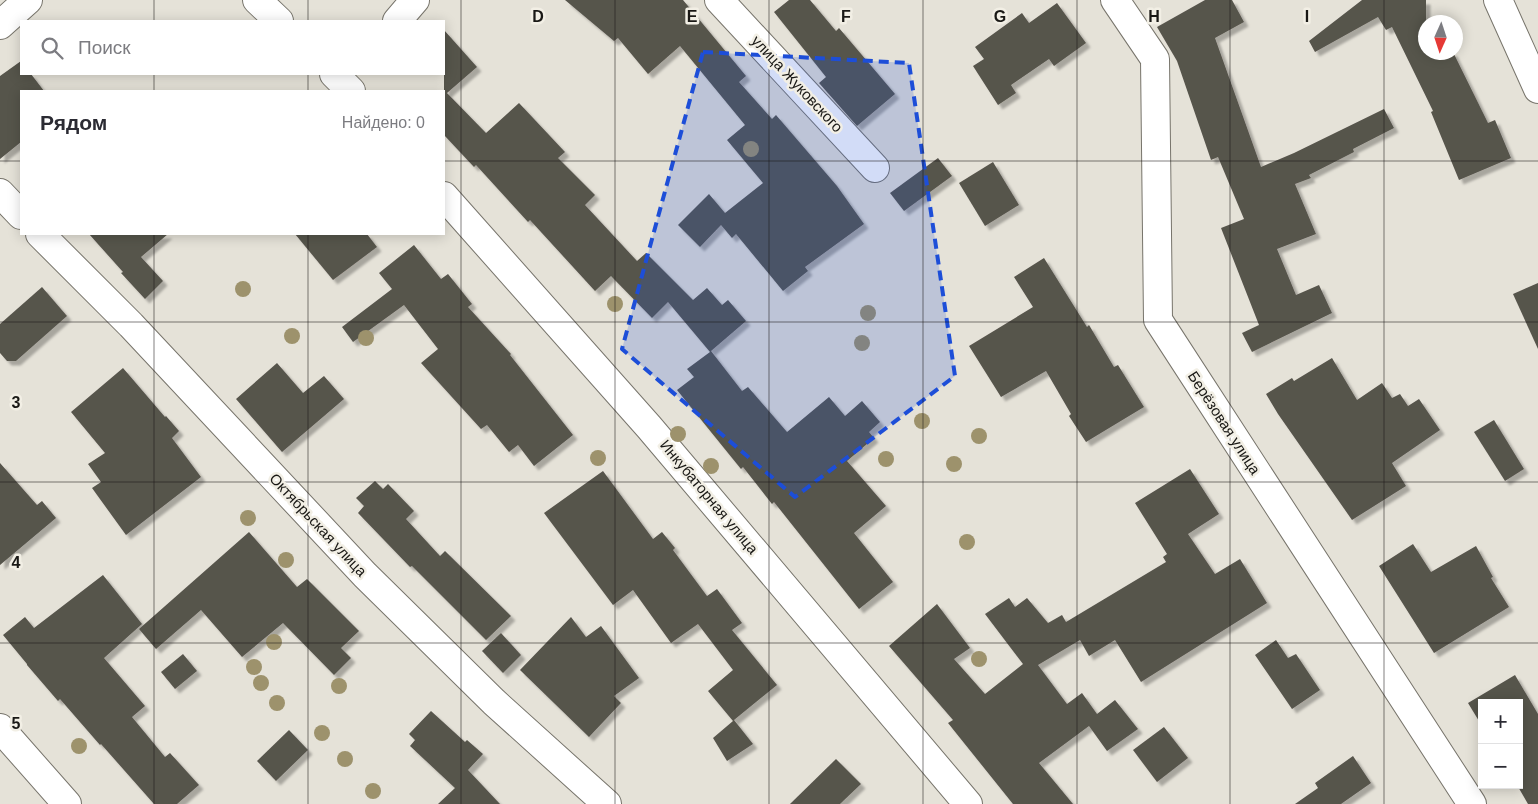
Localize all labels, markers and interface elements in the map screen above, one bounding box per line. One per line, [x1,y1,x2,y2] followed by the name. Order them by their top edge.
[532,8,544,25] text: D
[687,8,698,25] text: E
[841,8,851,25] text: F
[994,8,1006,25] text: G
[1148,8,1160,25] text: H
[1305,8,1309,25] text: I
[1418,15,1463,60] north arrow
[20,20,445,75] search box
[748,32,846,135] street label: улица Жуковского
[38,34,66,62] icon: search
[78,37,131,58] text: Поиск
[40,111,107,134] text: Рядом
[342,114,425,131] text: Найдено: 0
[1185,368,1264,478] street label: Берёзовая улица
[12,394,21,411] text: 3
[657,436,762,558] street label: Инкубаторная улица
[266,470,371,580] street label: Октябрьская улица
[12,554,21,571] text: 4
[1478,699,1523,789] map controls
[1478,699,1523,744] button: +
[12,715,21,732] text: 5
[1478,744,1523,789] button: −

